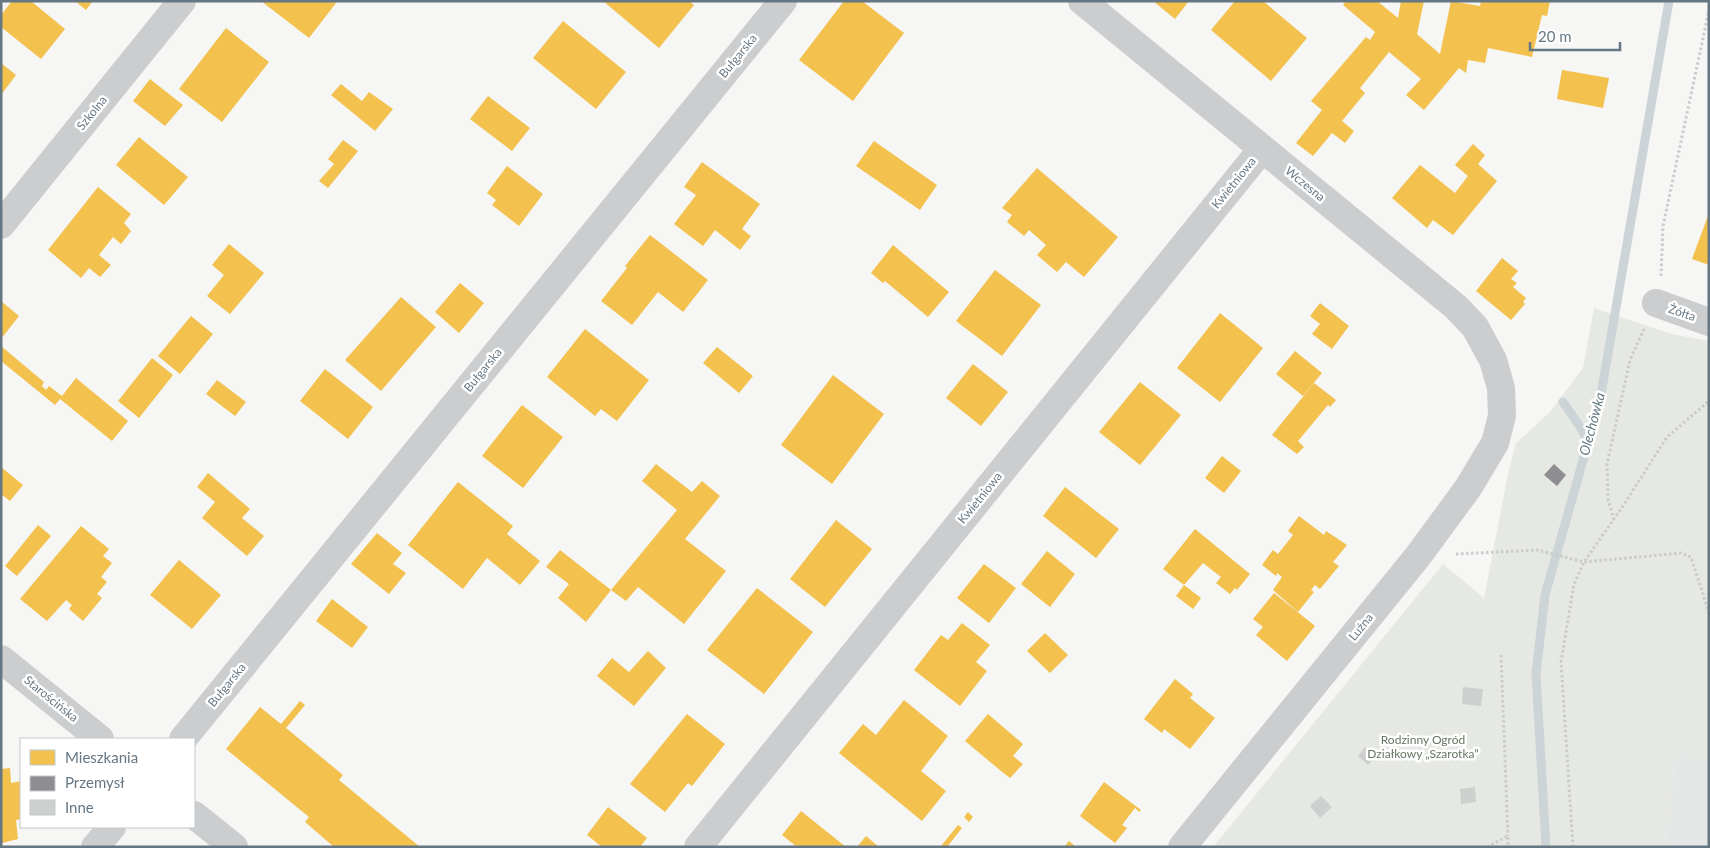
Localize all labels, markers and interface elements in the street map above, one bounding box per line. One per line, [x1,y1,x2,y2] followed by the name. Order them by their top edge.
[1530,20,1620,52] scale bar
[1538,27,1572,45] text: 20 m
[715,31,760,81] street label: Bułgarska
[73,92,110,133] street label: Szkolna
[1208,154,1259,211] street label: Kwietniowa
[1282,163,1328,204] street label: Wczesna
[1667,301,1698,324] street label: Żółta
[460,345,505,395] street label: Bułgarska
[1575,390,1608,457] water label: Olechówka
[954,469,1005,526] street label: Kwietniowa
[1345,610,1376,643] street label: Luźna
[204,660,249,710] street label: Bułgarska
[21,672,81,725] street label: Starościńska
[1367,732,1479,761] park label: Rodzinny Ogród Działkowy „Szarotka”
[20,738,195,828] legend
[65,748,138,766] text: Mieszkania
[65,773,125,791] text: Przemysł
[65,798,94,816] text: Inne

